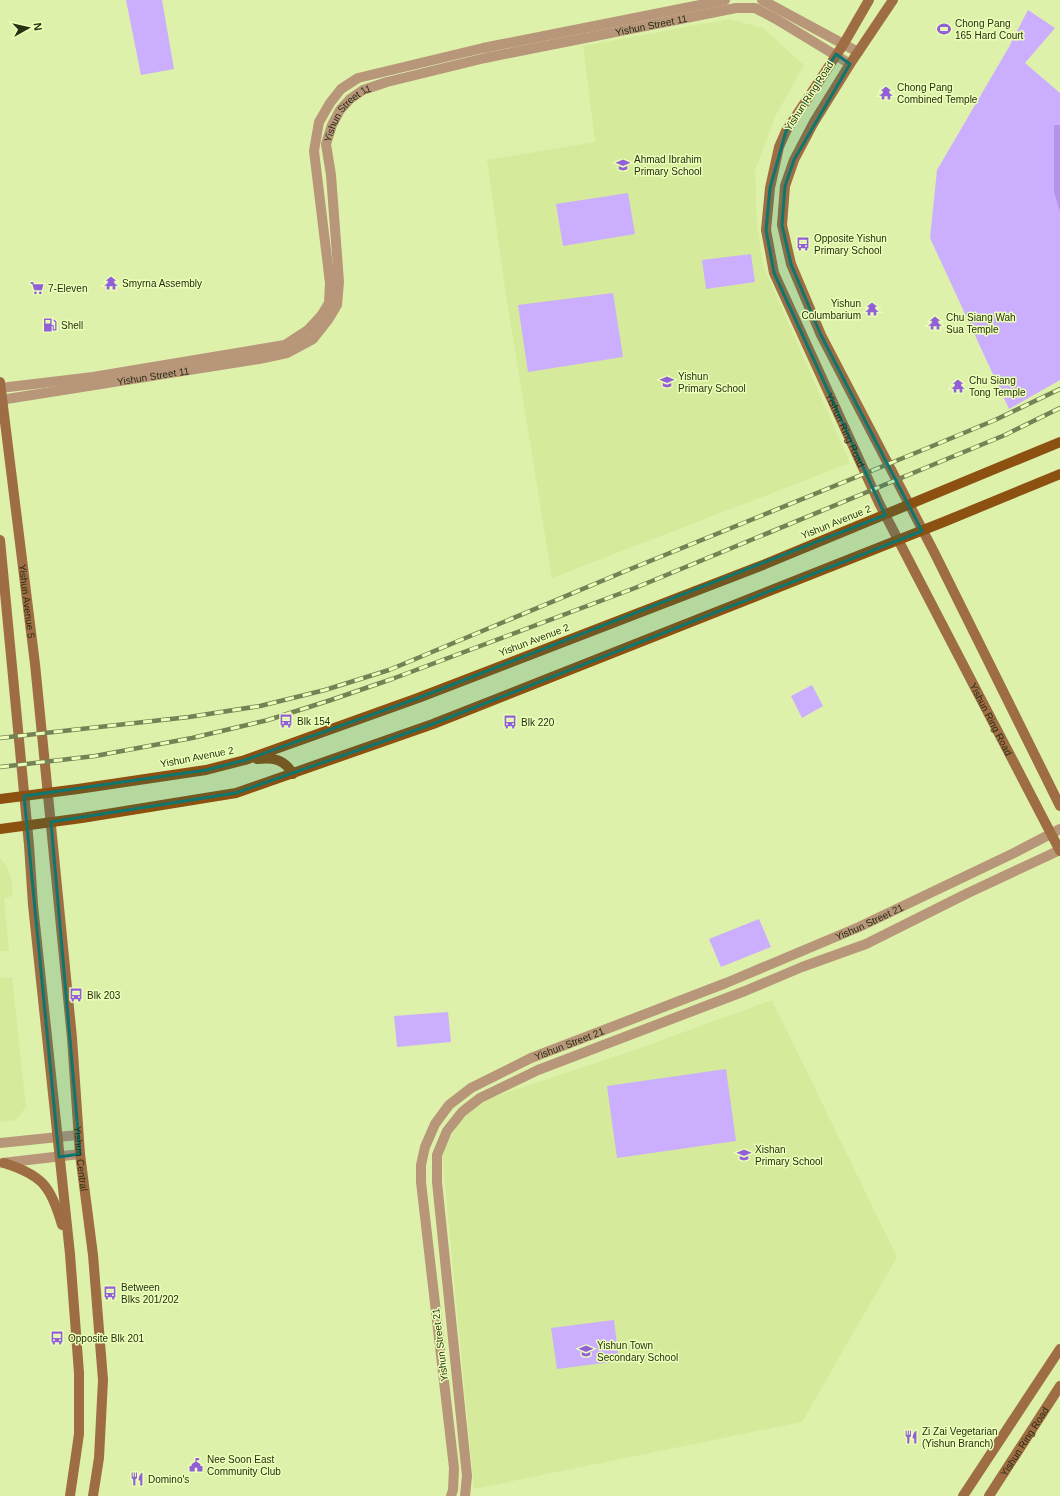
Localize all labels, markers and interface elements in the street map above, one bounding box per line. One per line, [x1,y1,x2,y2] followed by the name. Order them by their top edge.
[8,8,48,48] north arrow
[614,12,688,37] street label: Yishun Street 11
[955,18,1024,41] place label: Chong Pang 165 Hard Court
[936,21,952,37] sports icon: Chong Pang 165 Hard Court
[31,22,44,31] text: N
[783,59,835,133] street label: Yishun Ring Road
[322,82,373,143] street label: Yishun Street 11
[897,82,978,105] place label: Chong Pang Combined Temple
[878,85,894,101] temple icon: Chong Pang Combined Temple
[634,154,702,177] place label: Ahmad Ibrahim Primary School
[615,157,631,173] school or university icon: Ahmad Ibrahim Primary School
[814,233,887,256] place label: Opposite Yishun Primary School
[795,236,811,252] bus stop icon: Opposite Yishun Primary School
[103,275,119,291] temple icon: Smyrna Assembly
[122,278,202,289] place label: Smyrna Assembly
[29,280,45,296] supermarket icon: 7-Eleven
[48,283,87,294] place label: 7-Eleven
[802,298,861,321] place label: Yishun Columbarium
[864,301,880,317] temple icon: Yishun Columbarium
[946,312,1016,335] place label: Chu Siang Wah Sua Temple
[927,315,943,331] temple icon: Chu Siang Wah Sua Temple
[42,317,58,333] fuel station icon: Shell
[61,320,83,331] place label: Shell
[116,365,190,387] street label: Yishun Street 11
[678,371,746,394] place label: Yishun Primary School
[659,374,675,390] school or university icon: Yishun Primary School
[969,375,1026,398] place label: Chu Siang Tong Temple
[950,378,966,394] temple icon: Chu Siang Tong Temple
[824,391,867,469] street label: Yishun Ring Road
[799,503,873,541] street label: Yishun Avenue 2
[17,564,37,639] street label: Yishun Avenue 5
[497,621,571,658] street label: Yishun Avenue 2
[968,681,1015,757] street label: Yishun Ring Road
[278,713,294,729] bus stop icon: Blk 154
[502,714,518,730] bus stop icon: Blk 220
[297,716,331,727] place label: Blk 154
[521,717,555,728] place label: Blk 220
[159,744,235,770] street label: Yishun Avenue 2
[834,901,905,942] street label: Yishun Street 21
[68,987,84,1003] bus stop icon: Blk 203
[87,990,121,1001] place label: Blk 203
[533,1025,606,1062] street label: Yishun Street 21
[73,1126,90,1192] street label: Yishun Central
[755,1144,823,1167] place label: Xishan Primary School
[736,1147,752,1163] school or university icon: Xishan Primary School
[121,1282,179,1305] place label: Between Blks 201/202
[102,1285,118,1301] bus stop icon: Between Blks 201/202
[430,1307,450,1382] street label: Yishun Street 21
[49,1330,65,1346] bus stop icon: Opposite Blk 201
[68,1333,145,1344] place label: Opposite Blk 201
[597,1340,678,1363] place label: Yishun Town Secondary School
[578,1343,594,1359] school or university icon: Yishun Town Secondary School
[998,1405,1051,1478] street label: Yishun Ring Road
[922,1426,998,1449] place label: Zi Zai Vegetarian (Yishun Branch)
[903,1429,919,1445] restaurant icon: Zi Zai Vegetarian (Yishun Branch)
[207,1454,281,1477] place label: Nee Soon East Community Club
[188,1457,204,1473] public building icon: Nee Soon East Community Club
[129,1471,145,1487] restaurant icon: Domino's
[148,1474,189,1485] place label: Domino's

